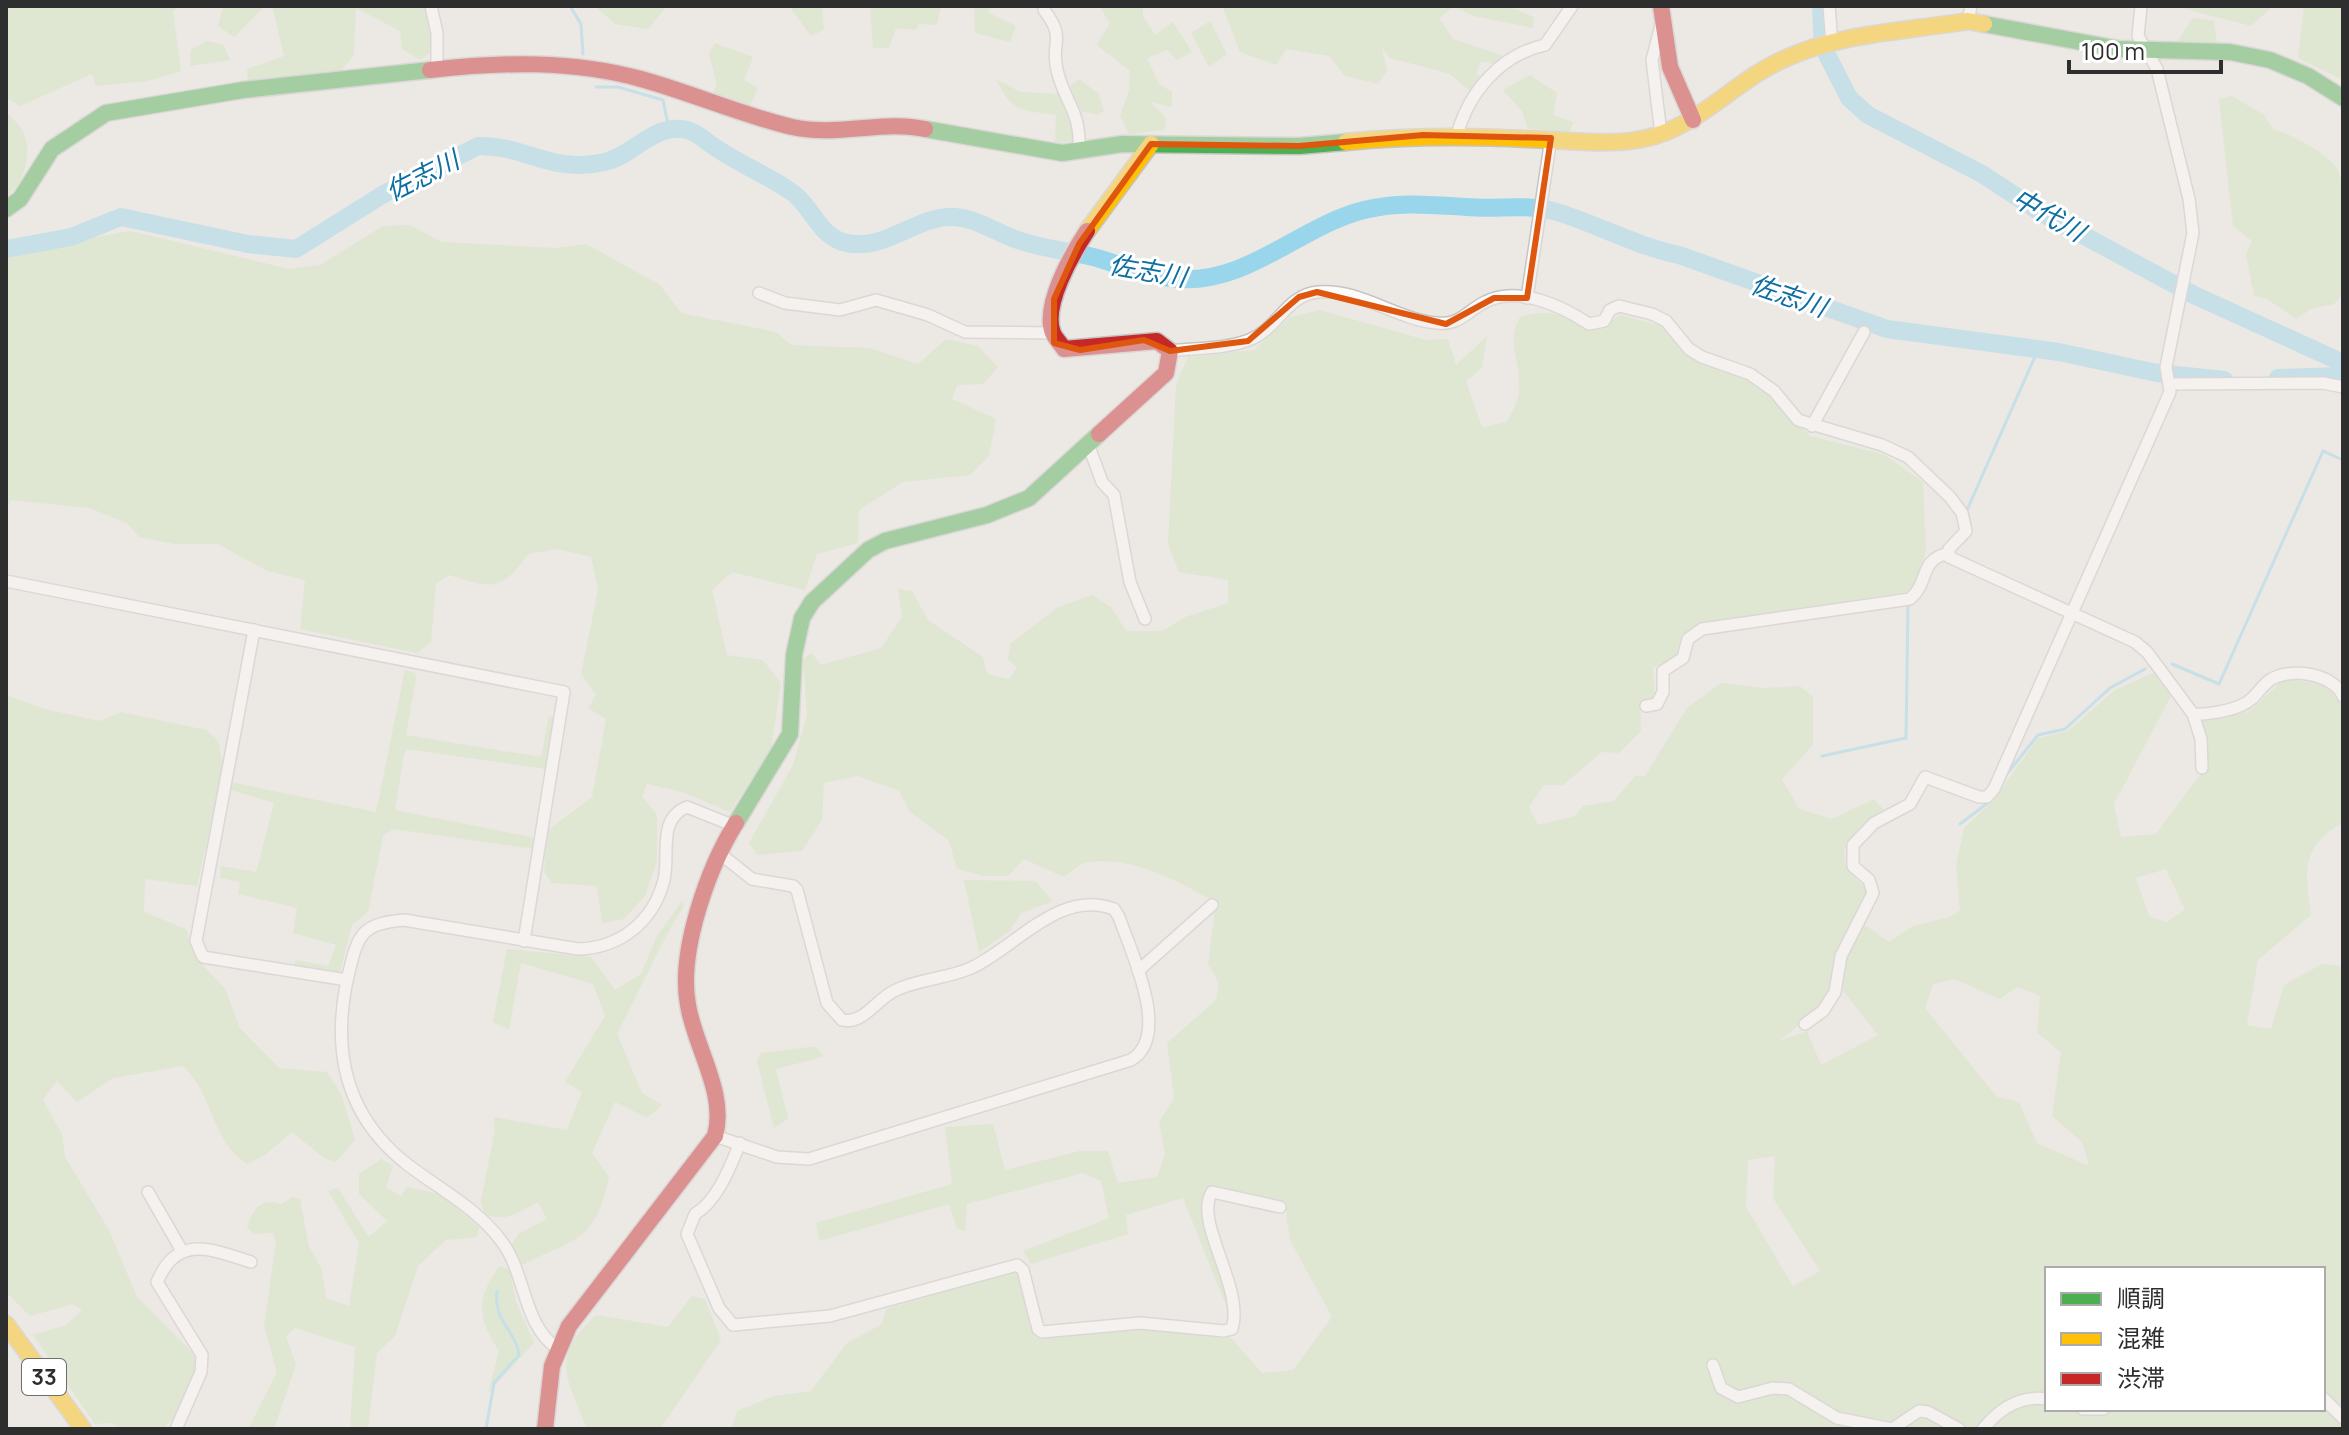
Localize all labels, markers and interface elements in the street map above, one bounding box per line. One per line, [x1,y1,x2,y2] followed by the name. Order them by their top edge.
[2069,24,2221,74] scale bar
[2081,34,2145,67] text: 100 m
[379,140,468,209] water label: 佐志川
[2006,179,2094,251] water label: 中代川
[1106,245,1192,295] water label: 佐志川
[1746,265,1835,326] water label: 佐志川
[2045,1267,2325,1411] legend
[2117,1281,2165,1314] text: 順調
[2117,1321,2165,1354] text: 混雑
[22,1359,66,1395] road number: 33
[2117,1361,2165,1394] text: 渋滞

